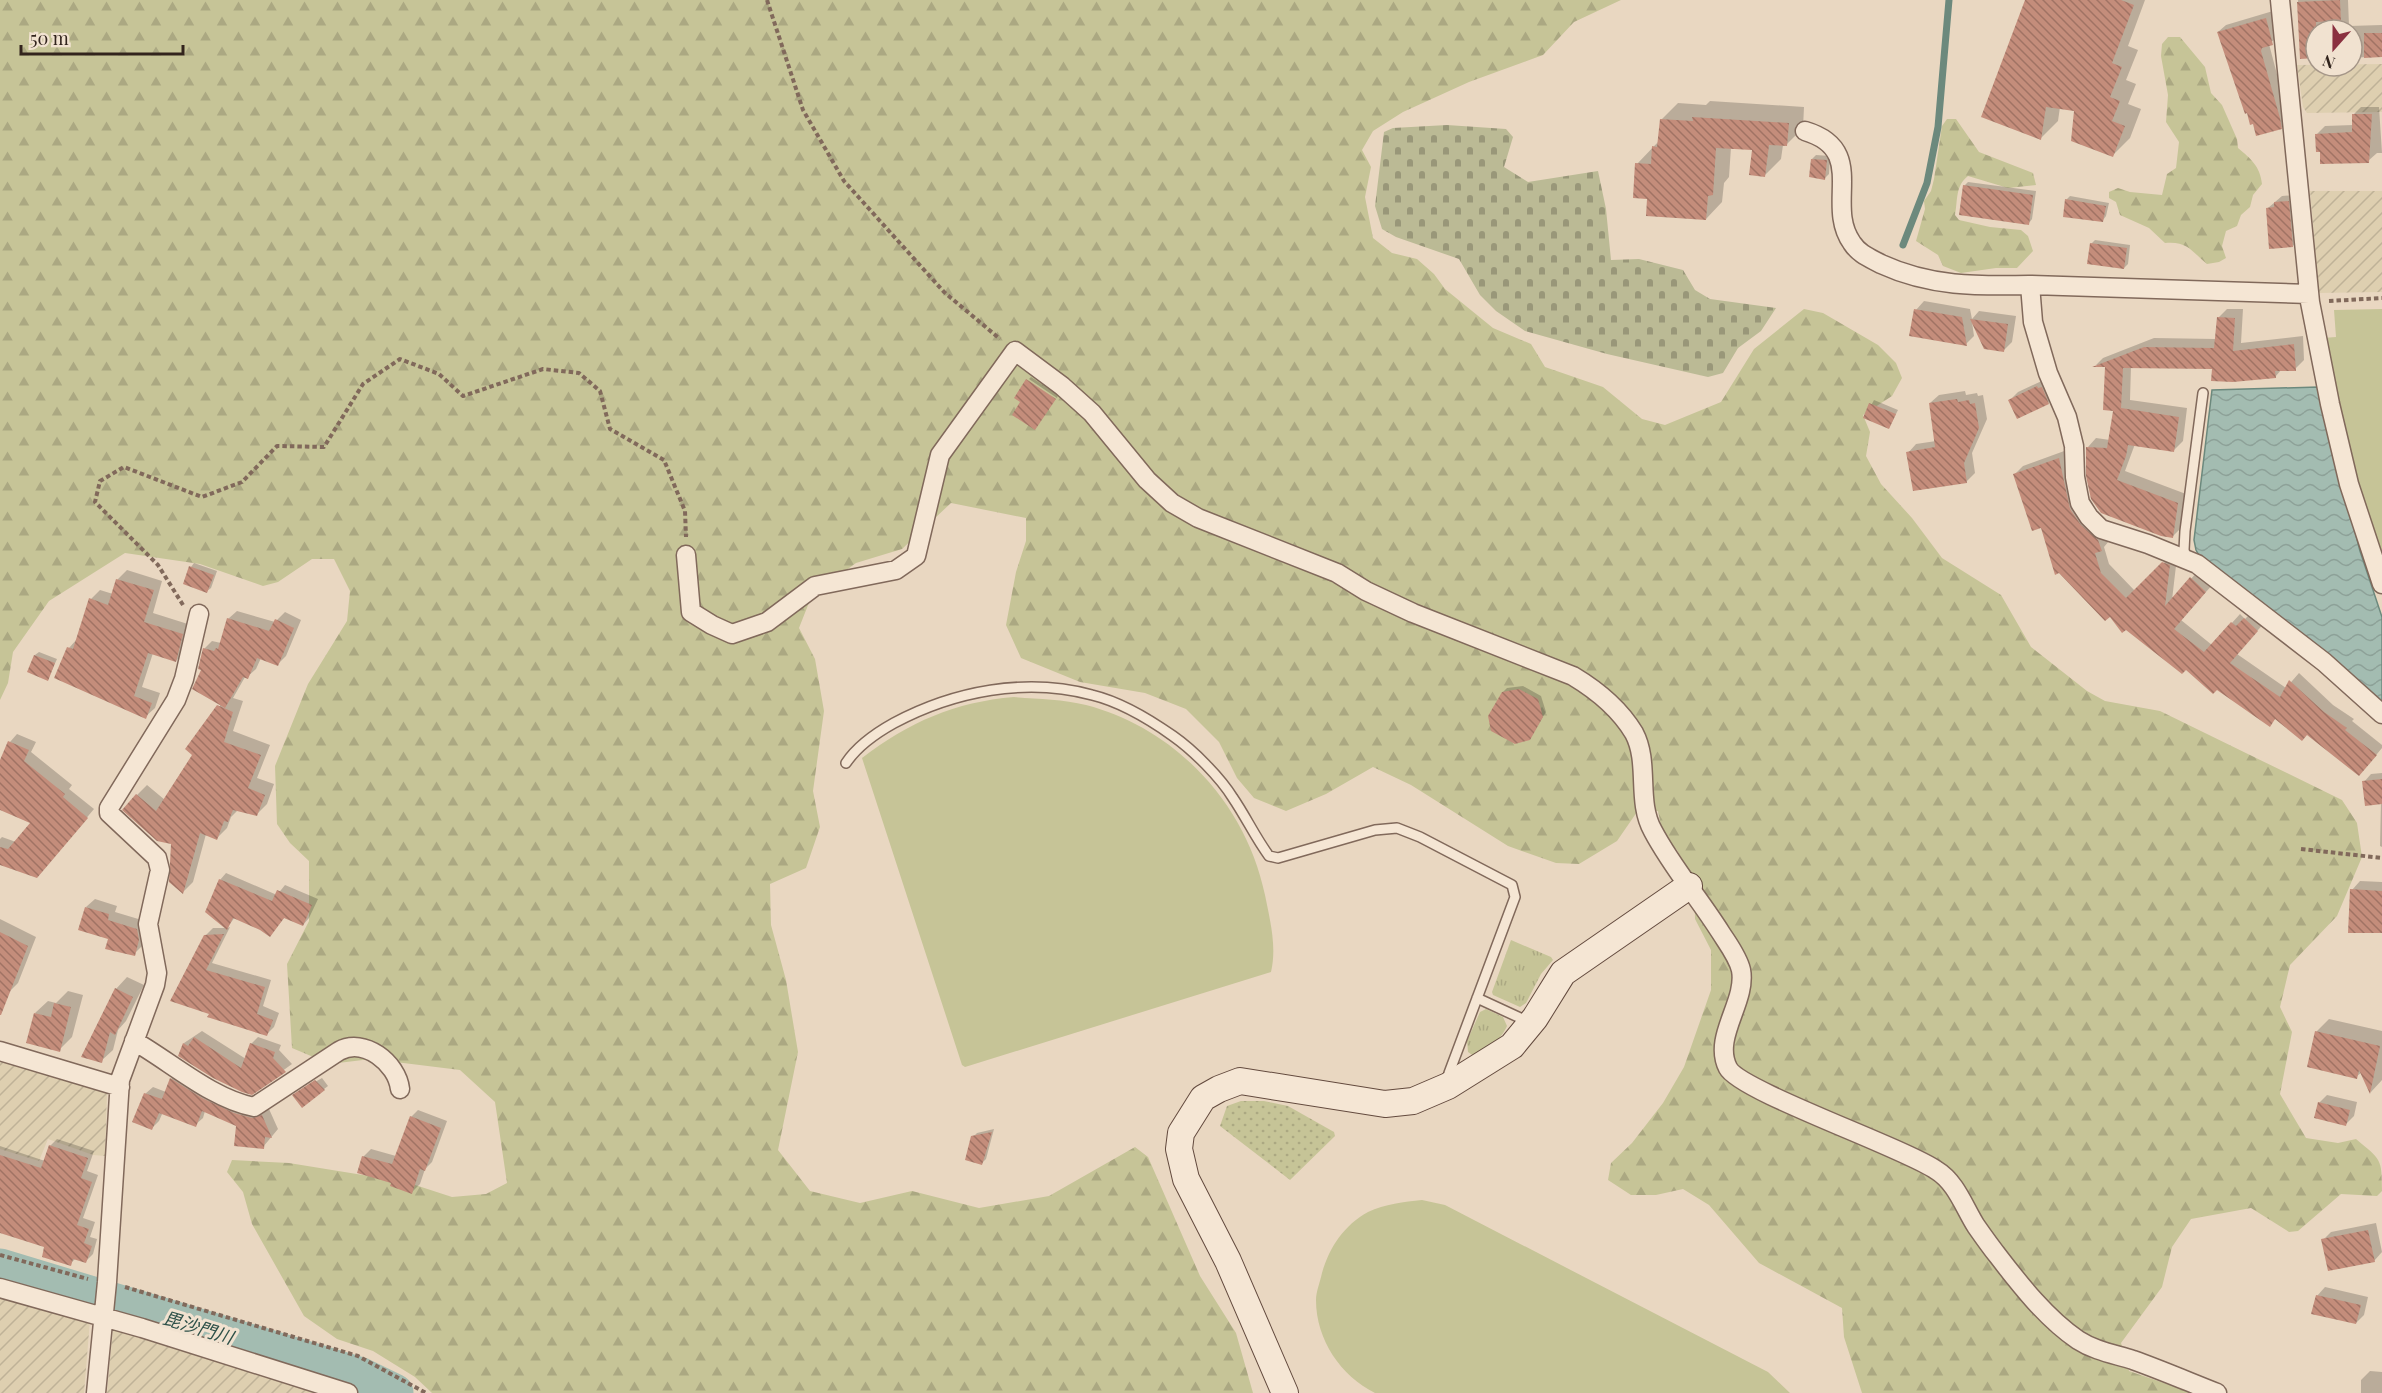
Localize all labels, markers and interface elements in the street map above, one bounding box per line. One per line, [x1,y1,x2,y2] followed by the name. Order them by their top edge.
[21,18,183,56] scale bar
[2304,18,2364,78] north arrow
[30,26,69,50] text: 50 m
[2319,50,2338,74] text: N
[160,1305,238,1350] water label: 毘沙門川

